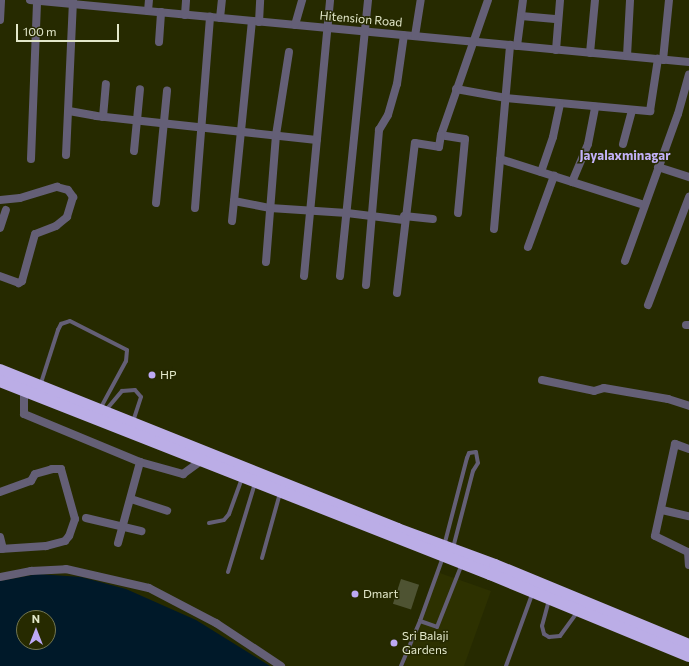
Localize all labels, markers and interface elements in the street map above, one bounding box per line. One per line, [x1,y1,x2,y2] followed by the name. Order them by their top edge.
[319,8,403,30] street label: Hitension Road
[18,16,121,42] scale bar
[23,24,57,38] text: 100 m
[579,147,671,163] district label: Jayalaxminagar
[160,368,177,382] place label: HP
[147,370,157,380] marker: HP
[363,587,398,601] place label: Dmart
[350,589,360,599] marker: Dmart
[16,610,56,650] north arrow
[32,612,40,625] text: N
[402,629,449,657] place label: Sri Balaji Gardens
[389,638,399,648] marker: Sri Balaji Gardens

